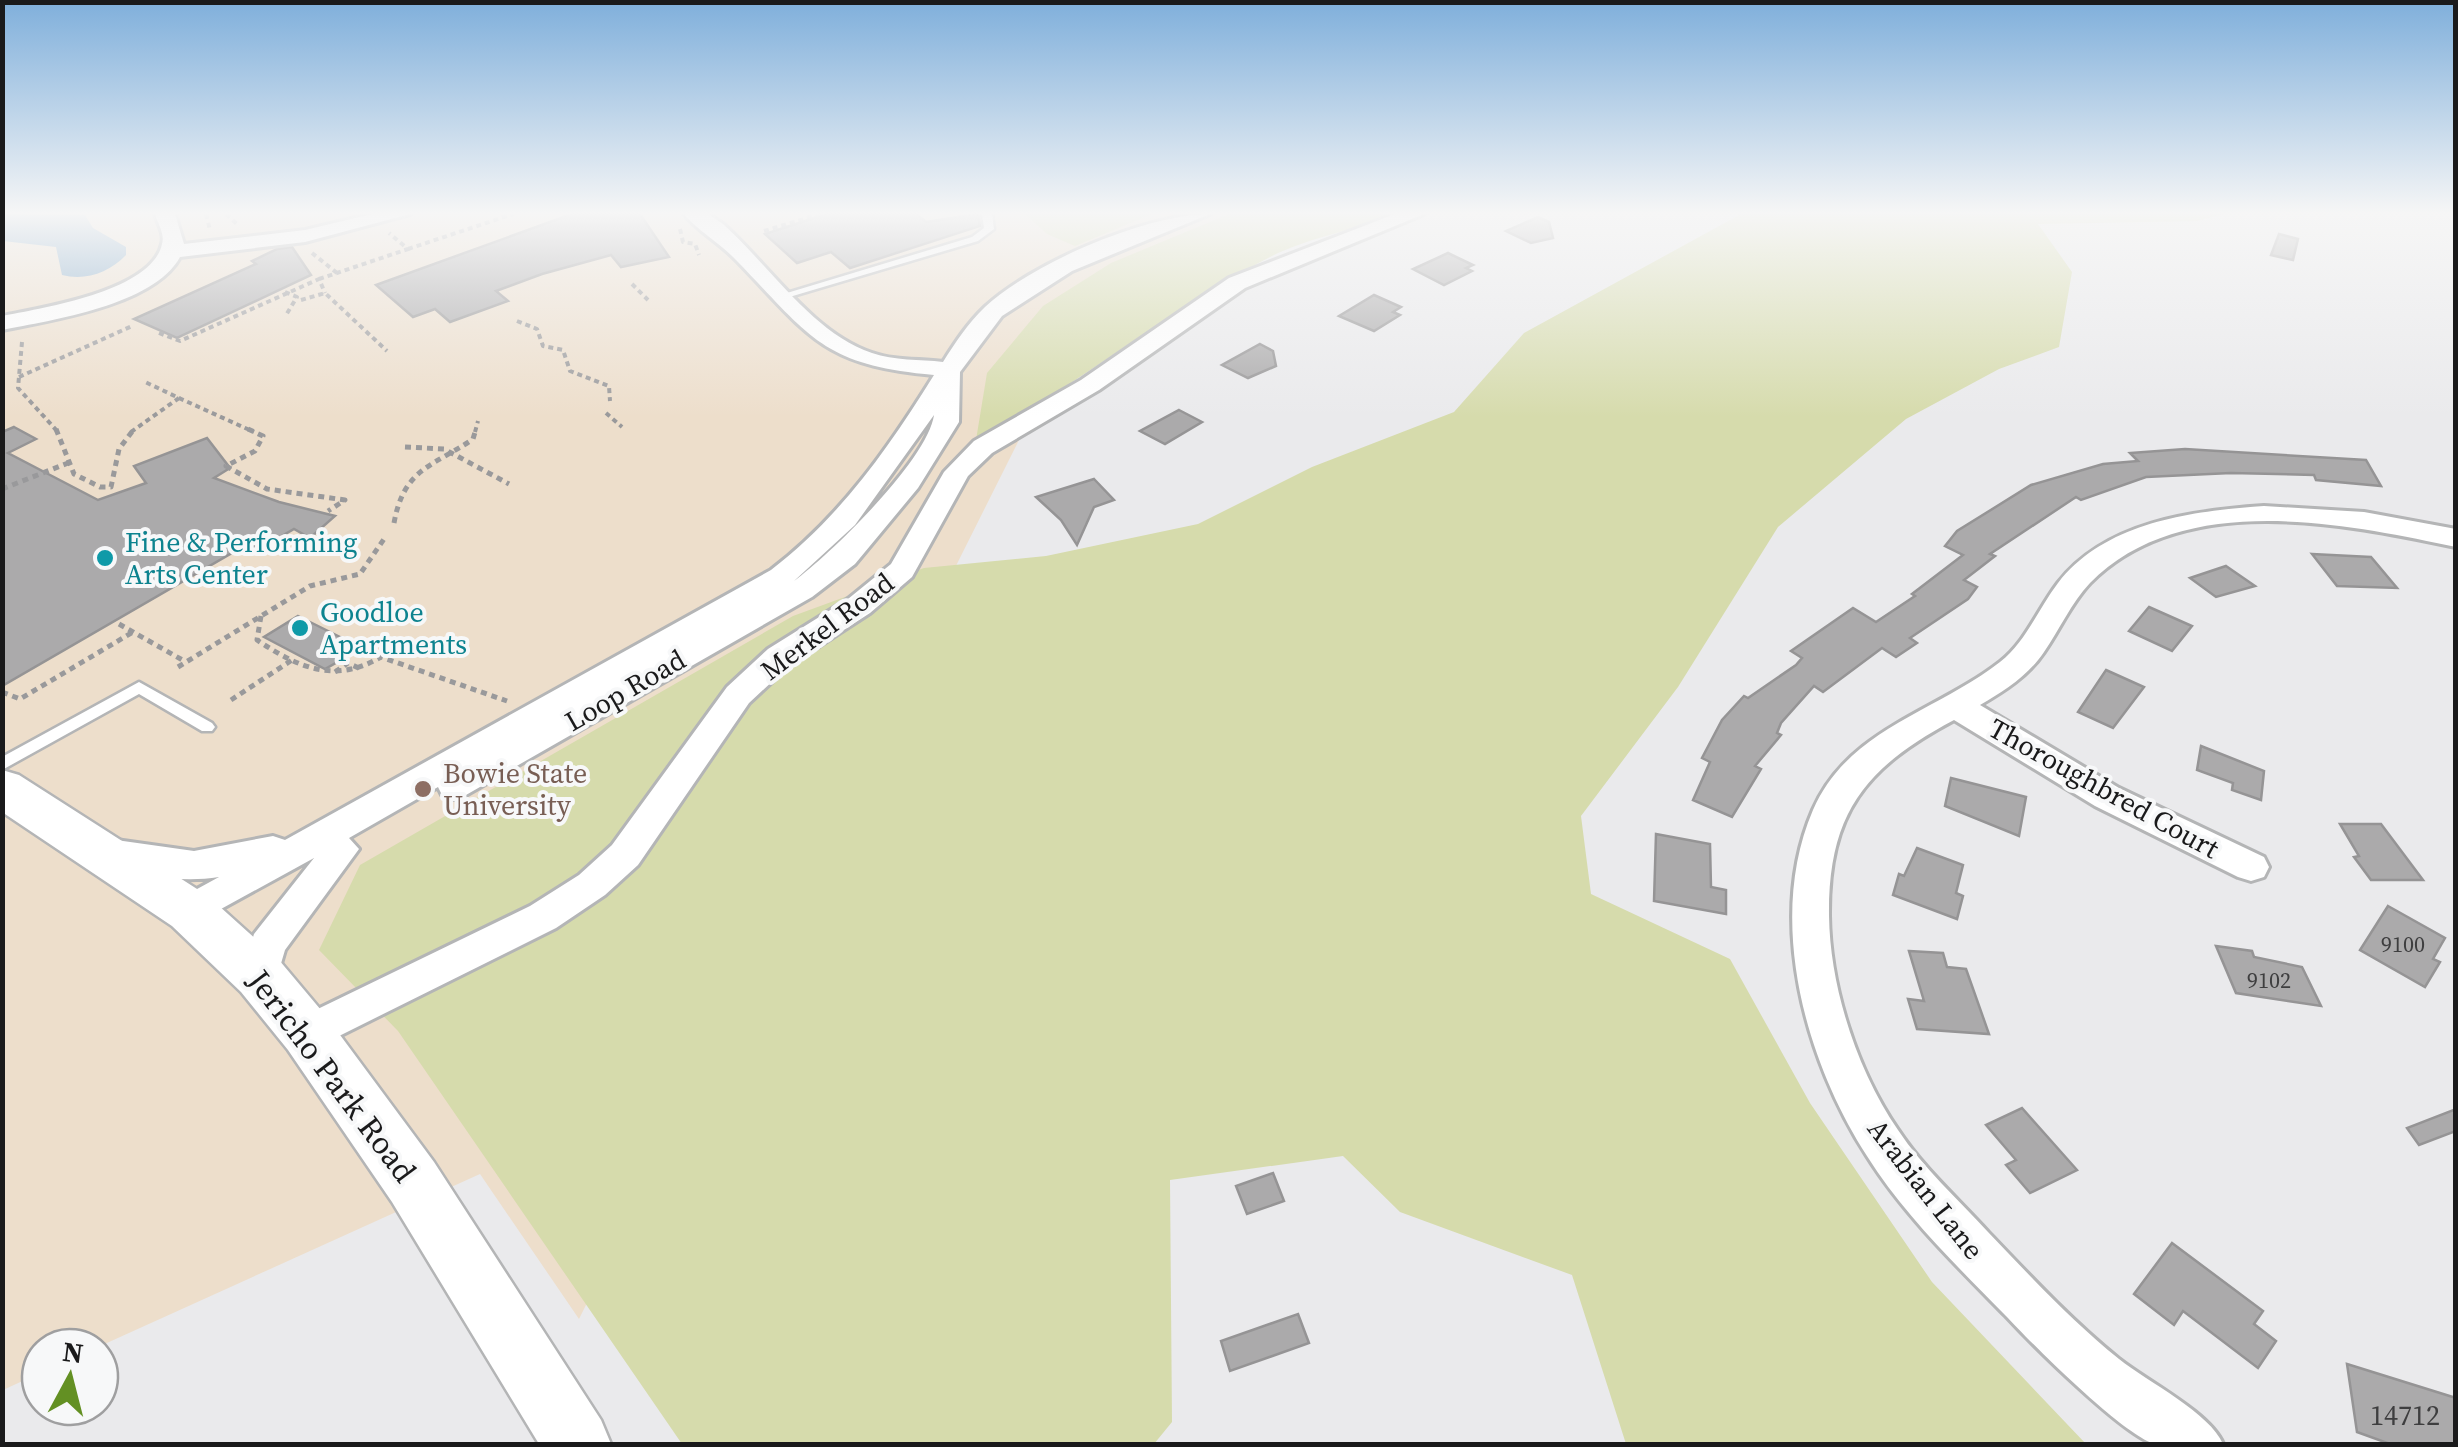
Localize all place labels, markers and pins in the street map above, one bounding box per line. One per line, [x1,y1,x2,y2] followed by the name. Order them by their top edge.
[125,523,358,593] place label: Fine & Performing Arts Center
[94,547,116,569] marker: Fine & Performing Arts Center
[320,593,467,663] place label: Goodloe Apartments
[289,617,311,639] marker: Goodloe Apartments
[443,754,587,824] place label: Bowie State University
[412,778,434,800] marker: Bowie State University

